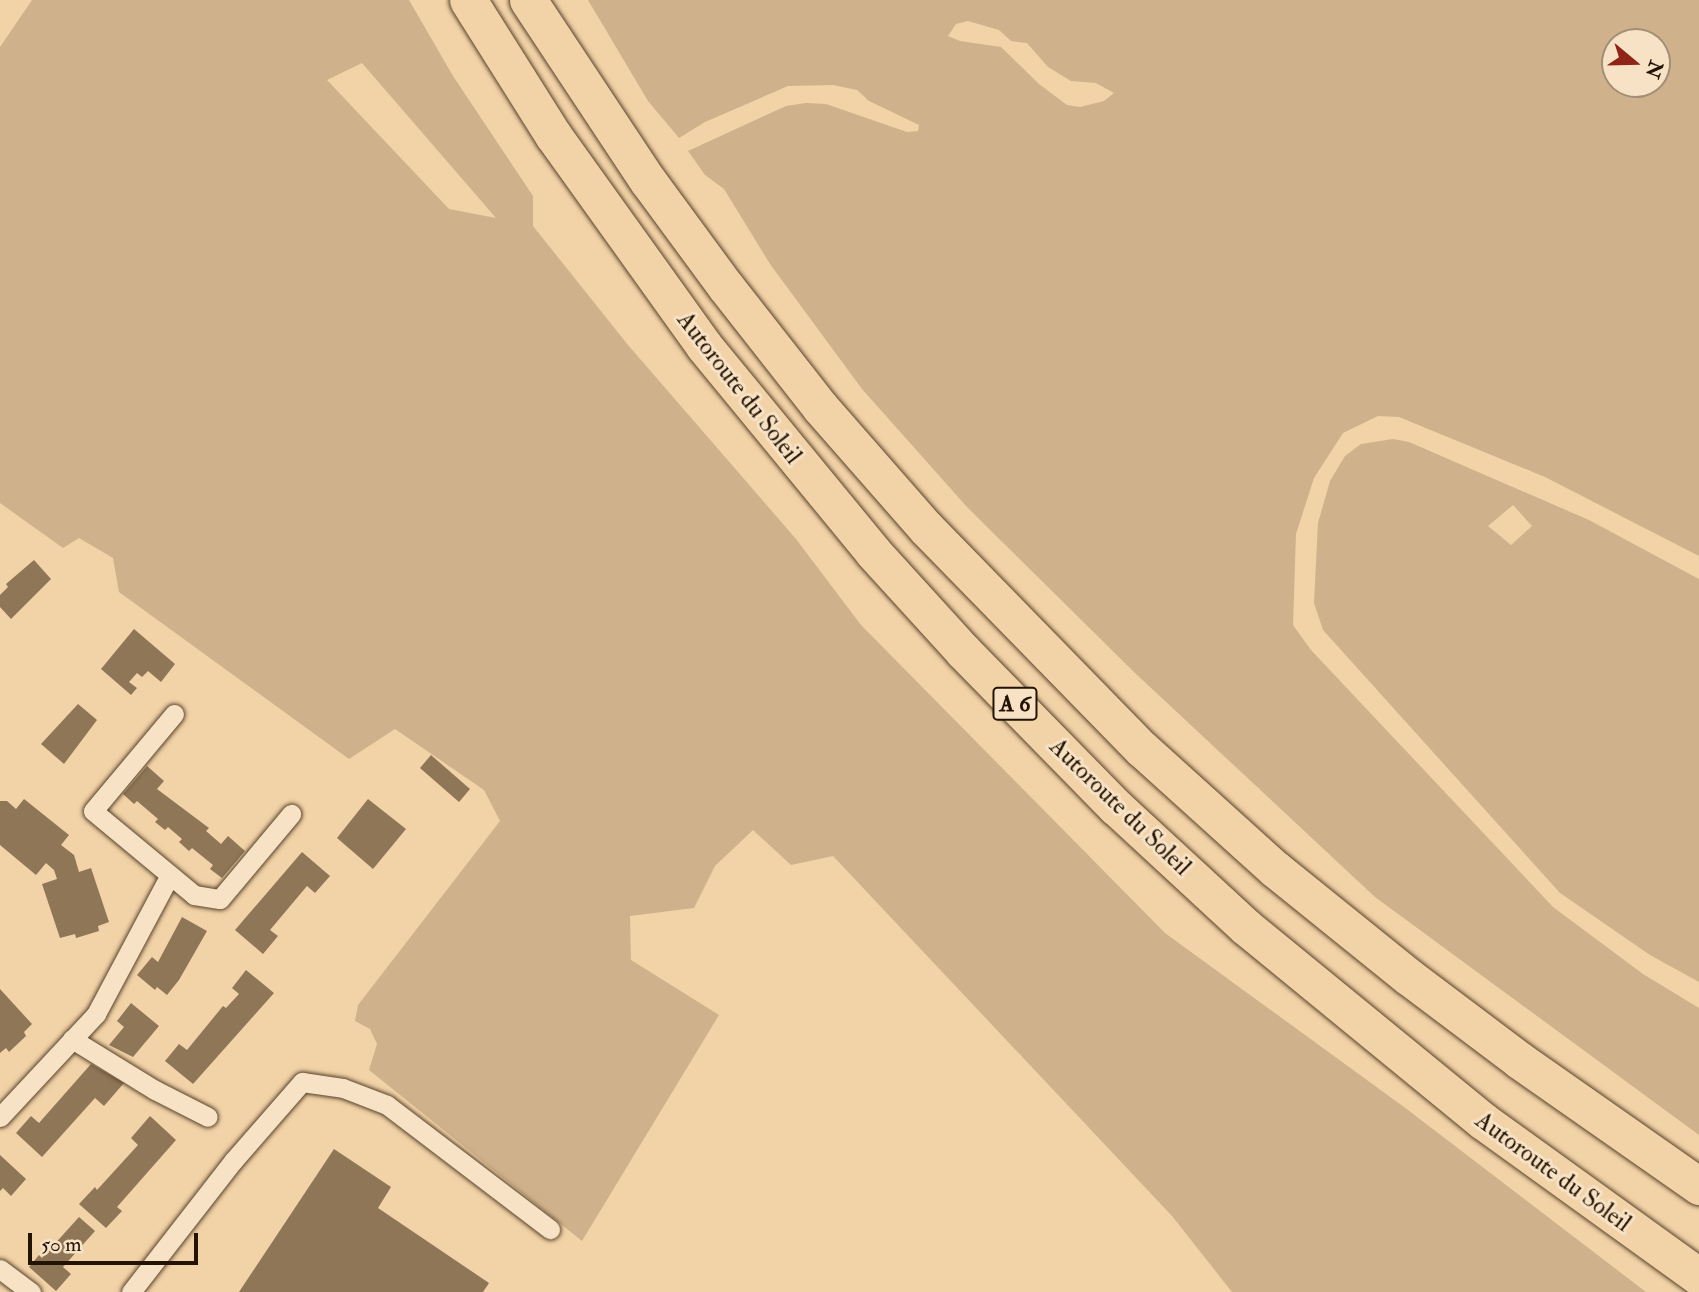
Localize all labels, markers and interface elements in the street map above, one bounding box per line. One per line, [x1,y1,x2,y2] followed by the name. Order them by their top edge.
[1601,28,1671,98] north arrow
[1640,57,1668,81] text: N
[671,306,807,470] street label: Autoroute du Soleil
[992,684,1038,724] road number: A 6
[1043,732,1197,882] street label: Autoroute du Soleil
[1470,1106,1636,1238] street label: Autoroute du Soleil
[32,1218,201,1262] scale bar
[41,1231,82,1258] text: 50 m

